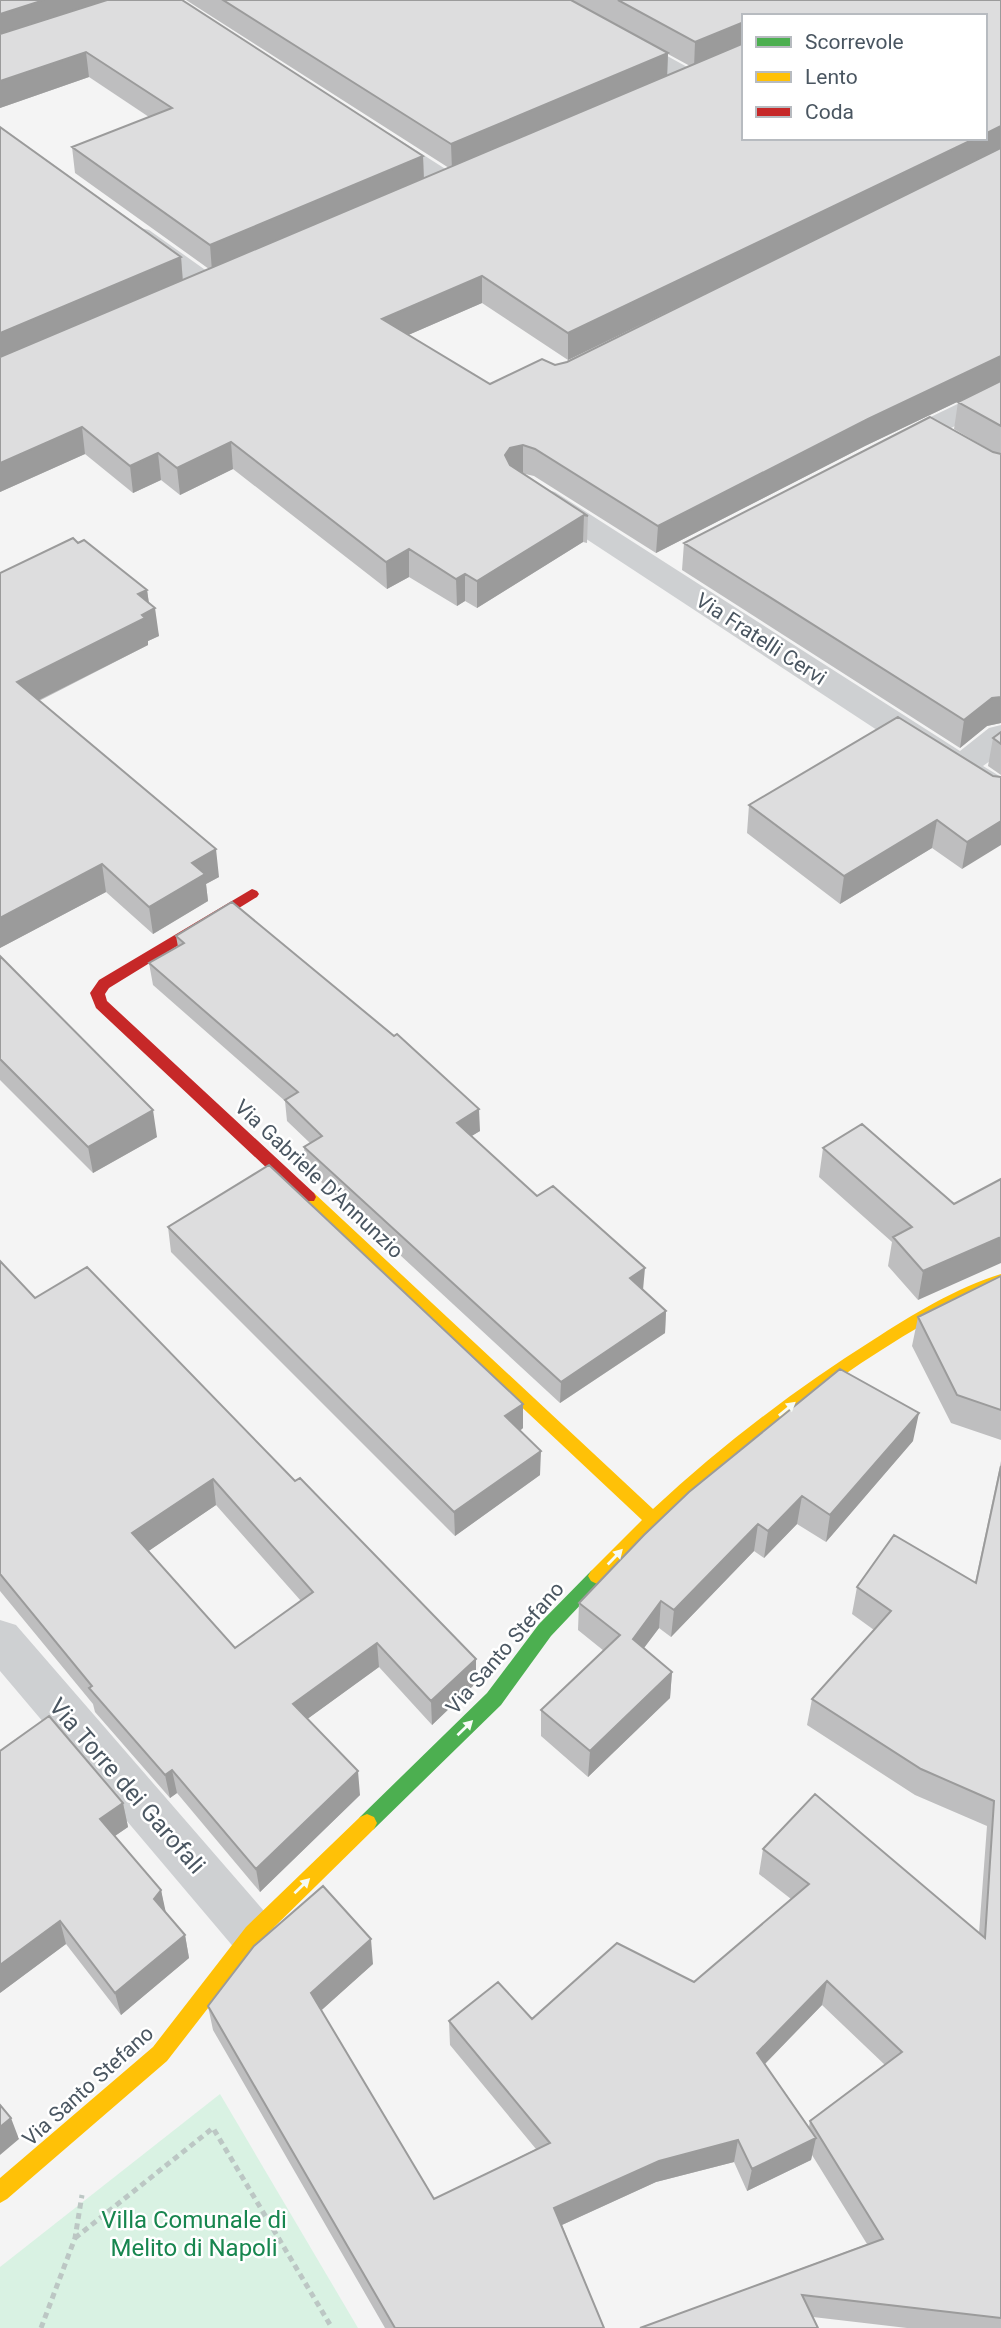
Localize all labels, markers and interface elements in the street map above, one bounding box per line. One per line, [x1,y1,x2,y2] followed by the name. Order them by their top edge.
[742,14,987,140] legend
[805,30,904,54] text: Scorrevole
[805,65,858,89] text: Lento
[805,100,854,124] text: Coda
[691,588,831,690] street label: Via Fratelli Cervi
[230,1095,408,1263] street label: Via Gabriele D'Annunzio
[779,1402,796,1417] one-way arrow
[607,1549,624,1566] one-way arrow
[441,1577,569,1719] street label: Via Santo Stefano
[43,1693,211,1879] street label: Via Torre dei Garofali
[456,1720,473,1736] one-way arrow
[293,1879,310,1895] one-way arrow
[18,2021,158,2151] street label: Via Santo Stefano
[101,2206,287,2262] park label: Villa Comunale di Melito di Napoli

